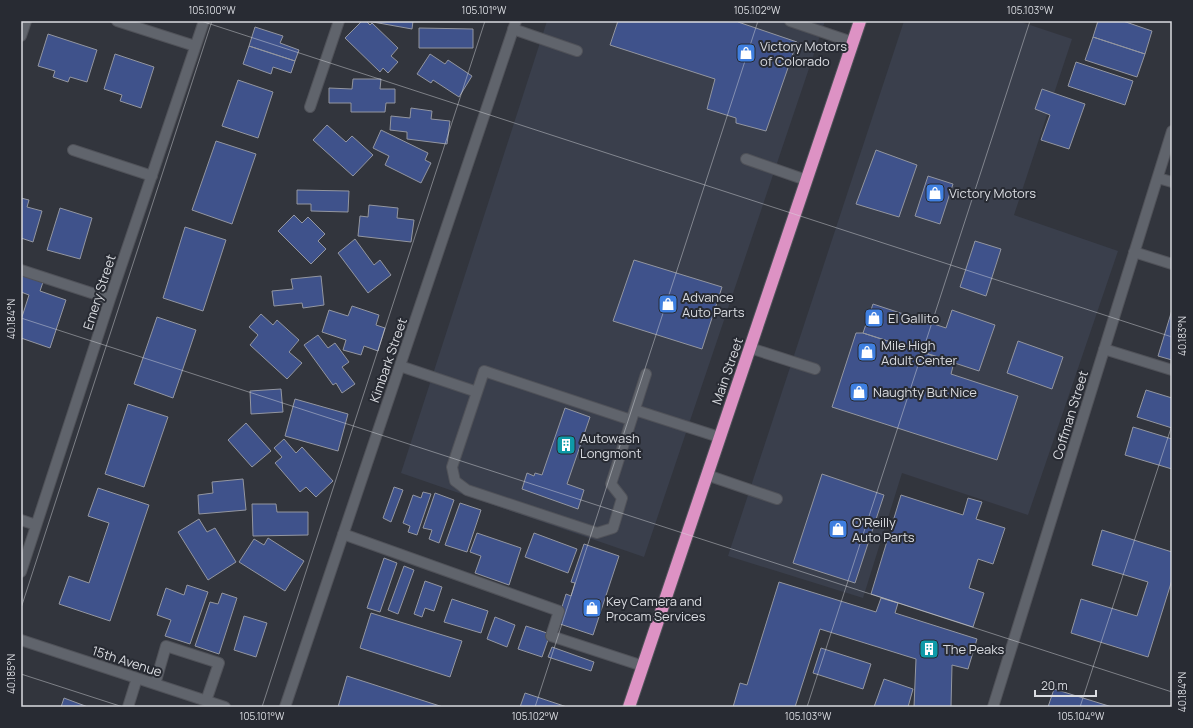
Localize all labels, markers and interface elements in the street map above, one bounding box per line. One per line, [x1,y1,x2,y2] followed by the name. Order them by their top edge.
[188,3,236,17] text: 105.100°W
[462,3,507,17] text: 105.101°W
[734,3,781,17] text: 105.102°W
[1007,3,1054,17] text: 105.103°W
[760,37,847,70] place label: Victory Motors of Colorado
[735,42,757,64] shop icon: Victory Motors of Colorado
[924,182,946,204] shop icon: Victory Motors
[949,184,1036,202] place label: Victory Motors
[78,252,120,332] street label: Emery Street
[682,288,745,321] place label: Advance Auto Parts
[657,293,679,315] shop icon: Advance Auto Parts
[4,299,18,339] text: 40.184°N
[863,307,885,329] shop icon: El Gallito
[888,309,939,327] place label: El Gallito
[365,315,411,405] street label: Kimbark Street
[1175,316,1189,356] text: 40.183°N
[707,335,747,407] street label: Main Street
[881,336,957,369] place label: Mile High Adult Center
[856,341,878,363] shop icon: Mile High Adult Center
[1048,368,1092,462] street label: Coffman Street
[848,381,870,403] shop icon: Naughty But Nice
[873,383,977,401] place label: Naughty But Nice
[580,429,641,462] place label: Autowash Longmont
[555,434,577,456] building icon: Autowash Longmont
[852,513,915,546] place label: O'Reilly Auto Parts
[827,518,849,540] shop icon: O'Reilly Auto Parts
[606,592,706,625] place label: Key Camera and Procam Services
[581,597,603,619] shop icon: Key Camera and Procam Services
[918,638,940,660] building icon: The Peaks
[943,640,1004,658] place label: The Peaks
[90,641,165,681] street label: 15th Avenue
[4,654,18,694] text: 40.185°N
[1035,672,1096,698] scale bar
[1175,672,1189,712] text: 40.184°N
[1041,677,1068,694] text: 20 m
[240,709,285,723] text: 105.101°W
[512,709,559,723] text: 105.102°W
[785,709,832,723] text: 105.103°W
[1058,709,1105,723] text: 105.104°W

